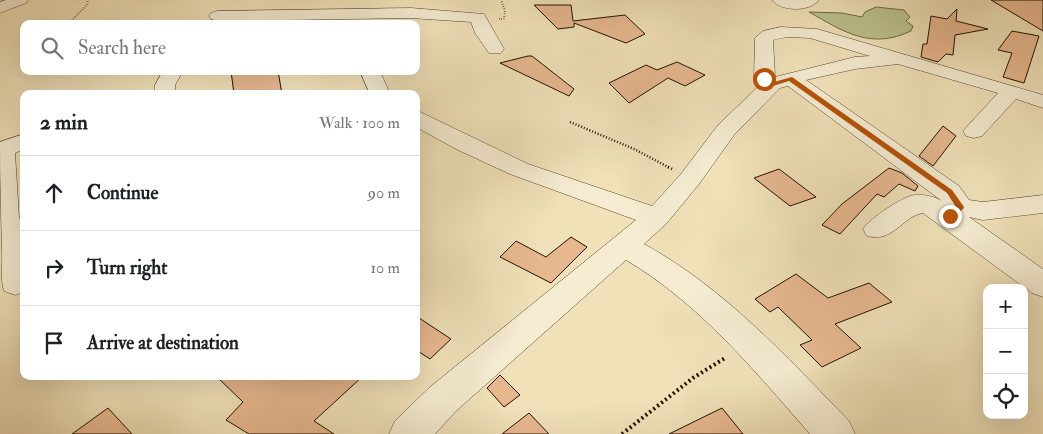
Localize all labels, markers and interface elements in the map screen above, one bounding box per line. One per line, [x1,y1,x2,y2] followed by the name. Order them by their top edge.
[20,20,420,75] search box
[38,34,66,62] icon: search
[78,36,166,60] text: Search here
[753,68,776,91] route start
[40,109,88,136] text: 2 min
[319,113,400,133] text: Walk · 100 m
[40,179,68,207] icon: ahead
[87,181,158,205] text: Continue
[368,183,400,203] text: 90 m
[939,205,962,228] route end
[40,254,68,282] icon: right
[87,256,167,280] text: Turn right
[370,258,400,278] text: 10 m
[983,284,1028,419] map controls
[983,284,1028,329] button: +
[40,329,68,357] icon: arrive
[983,329,1028,374] button: −
[87,331,239,355] text: Arrive at destination
[983,374,1028,419] button: locate

